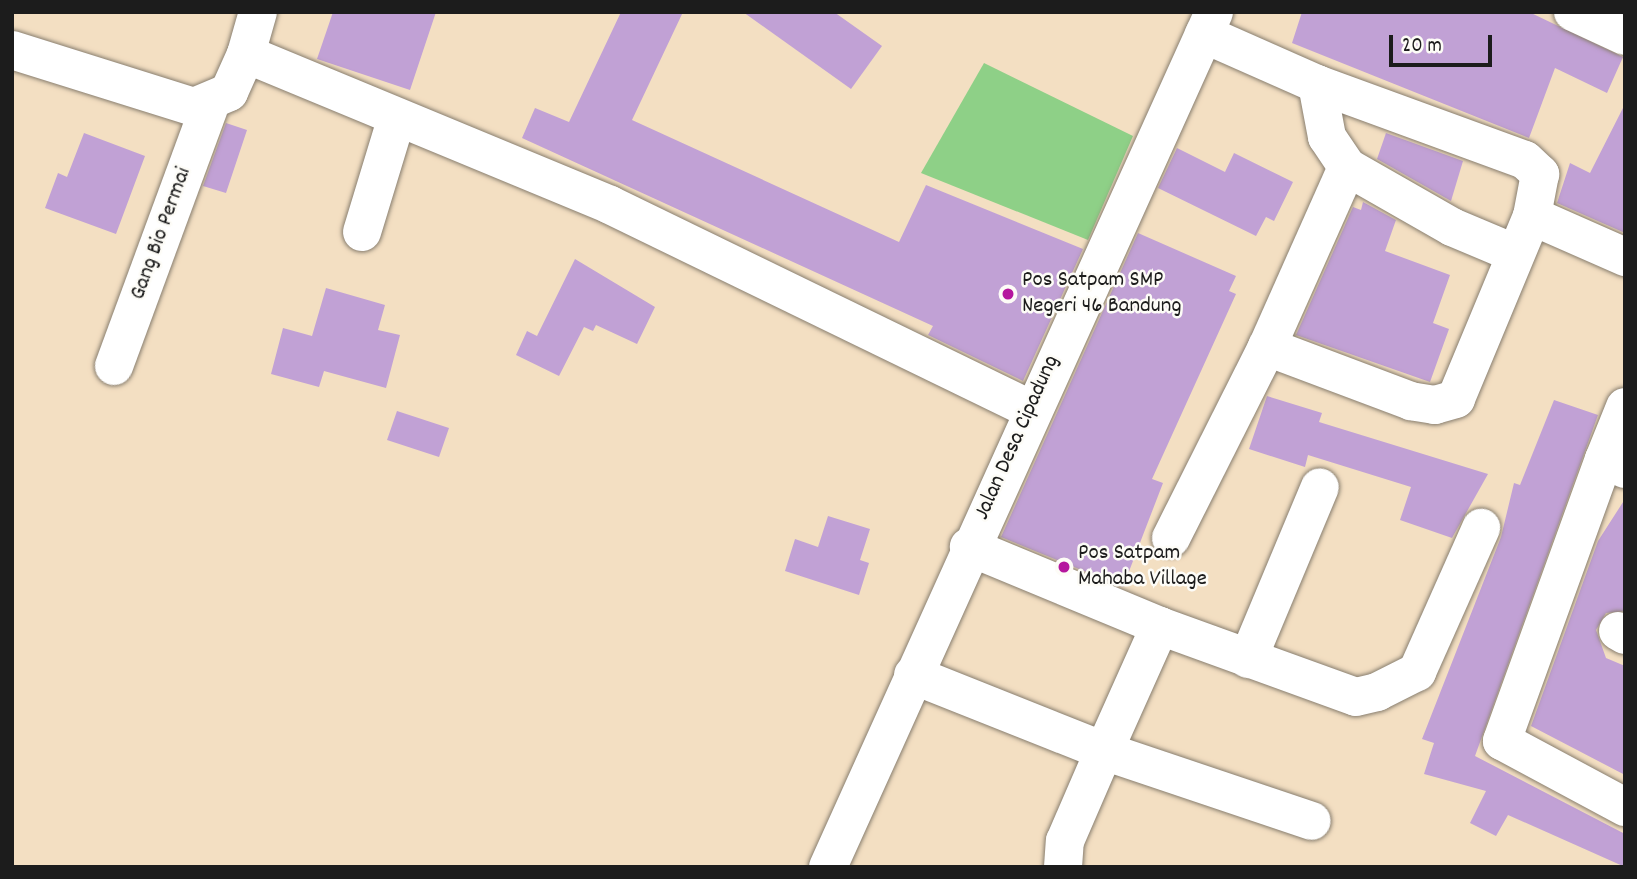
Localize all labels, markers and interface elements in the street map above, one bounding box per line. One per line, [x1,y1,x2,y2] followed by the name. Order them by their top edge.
[1392,21,1495,65] scale bar
[1402,32,1442,62] text: 20 m
[125,164,199,304] street label: Gang Bio Permai
[1022,267,1181,321] place label: Pos Satpam SMP Negeri 46 Bandung
[1000,286,1016,302] marker: Pos Satpam SMP Negeri 46 Bandung
[969,351,1067,525] street label: Jalan Desa Cipadung
[1078,540,1207,594] place label: Pos Satpam Mahaba Village
[1056,559,1072,575] marker: Pos Satpam Mahaba Village

